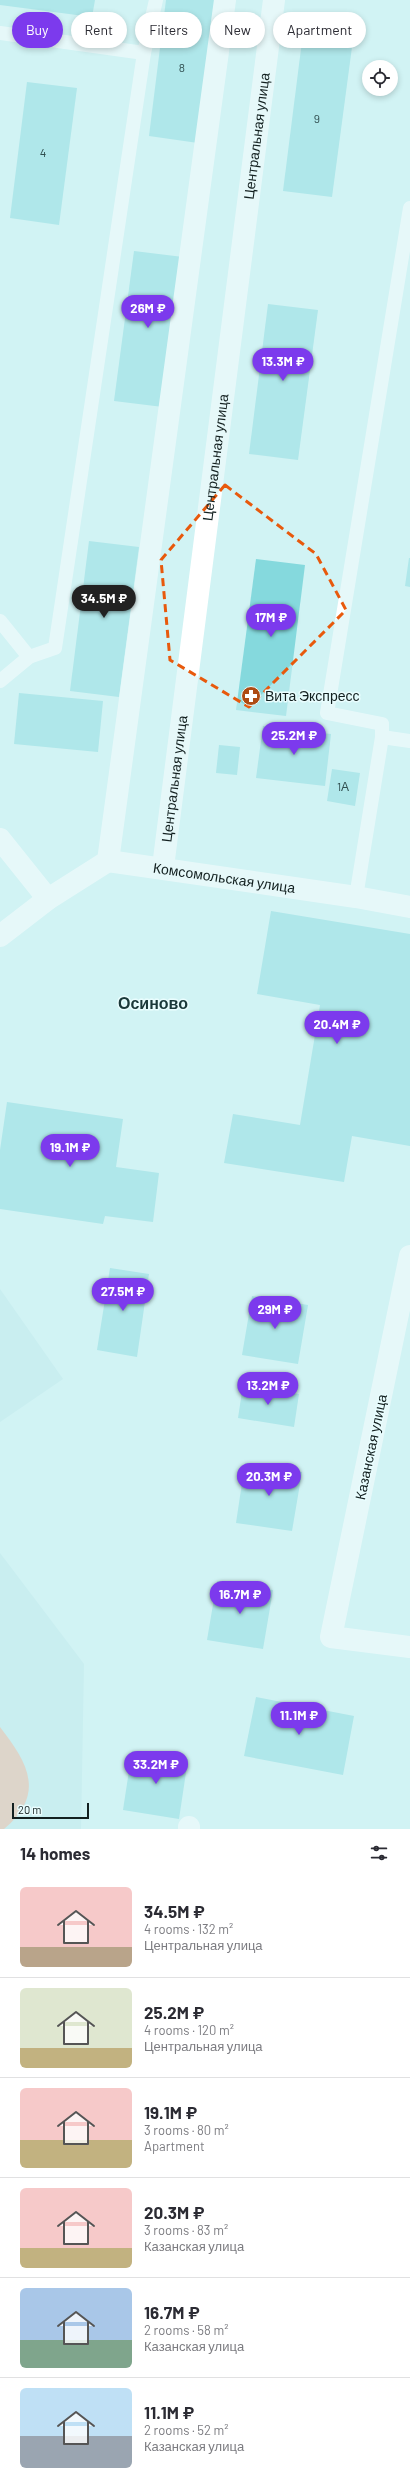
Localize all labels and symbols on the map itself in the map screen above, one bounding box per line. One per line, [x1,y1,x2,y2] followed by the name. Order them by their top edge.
[179,60,185,74] house number: 8
[240,71,273,200] street label: Центральная улица
[314,111,320,125] house number: 9
[40,145,46,159] house number: 4
[120,295,176,329] pin: 26M ₽
[246,348,320,382] pin: 13.3M ₽
[198,393,232,522] street label: Центральная улица
[67,585,141,619] pin: 34.5M ₽
[243,604,299,638] pin: 17M ₽
[240,685,262,707] pharmacy icon: Вита Экспресс
[265,687,360,704] place label: Вита Экспресс
[157,714,190,843] street label: Центральная улица
[257,722,331,756] pin: 25.2M ₽
[337,779,349,793] house number: 1А
[152,859,297,896] street label: Комсомольская улица
[118,993,188,1012] district label: Осиново
[300,1011,374,1045] pin: 20.4M ₽
[33,1134,107,1168] pin: 19.1M ₽
[86,1278,160,1312] pin: 27.5M ₽
[247,1296,303,1330] pin: 29M ₽
[231,1372,305,1406] pin: 13.2M ₽
[351,1392,390,1501] street label: Казанская улица
[232,1463,306,1497] pin: 20.3M ₽
[203,1581,277,1615] pin: 16.7M ₽
[262,1702,336,1736] pin: 11.1M ₽
[119,1751,193,1785] pin: 33.2M ₽
[12,1801,89,1820] scale bar

